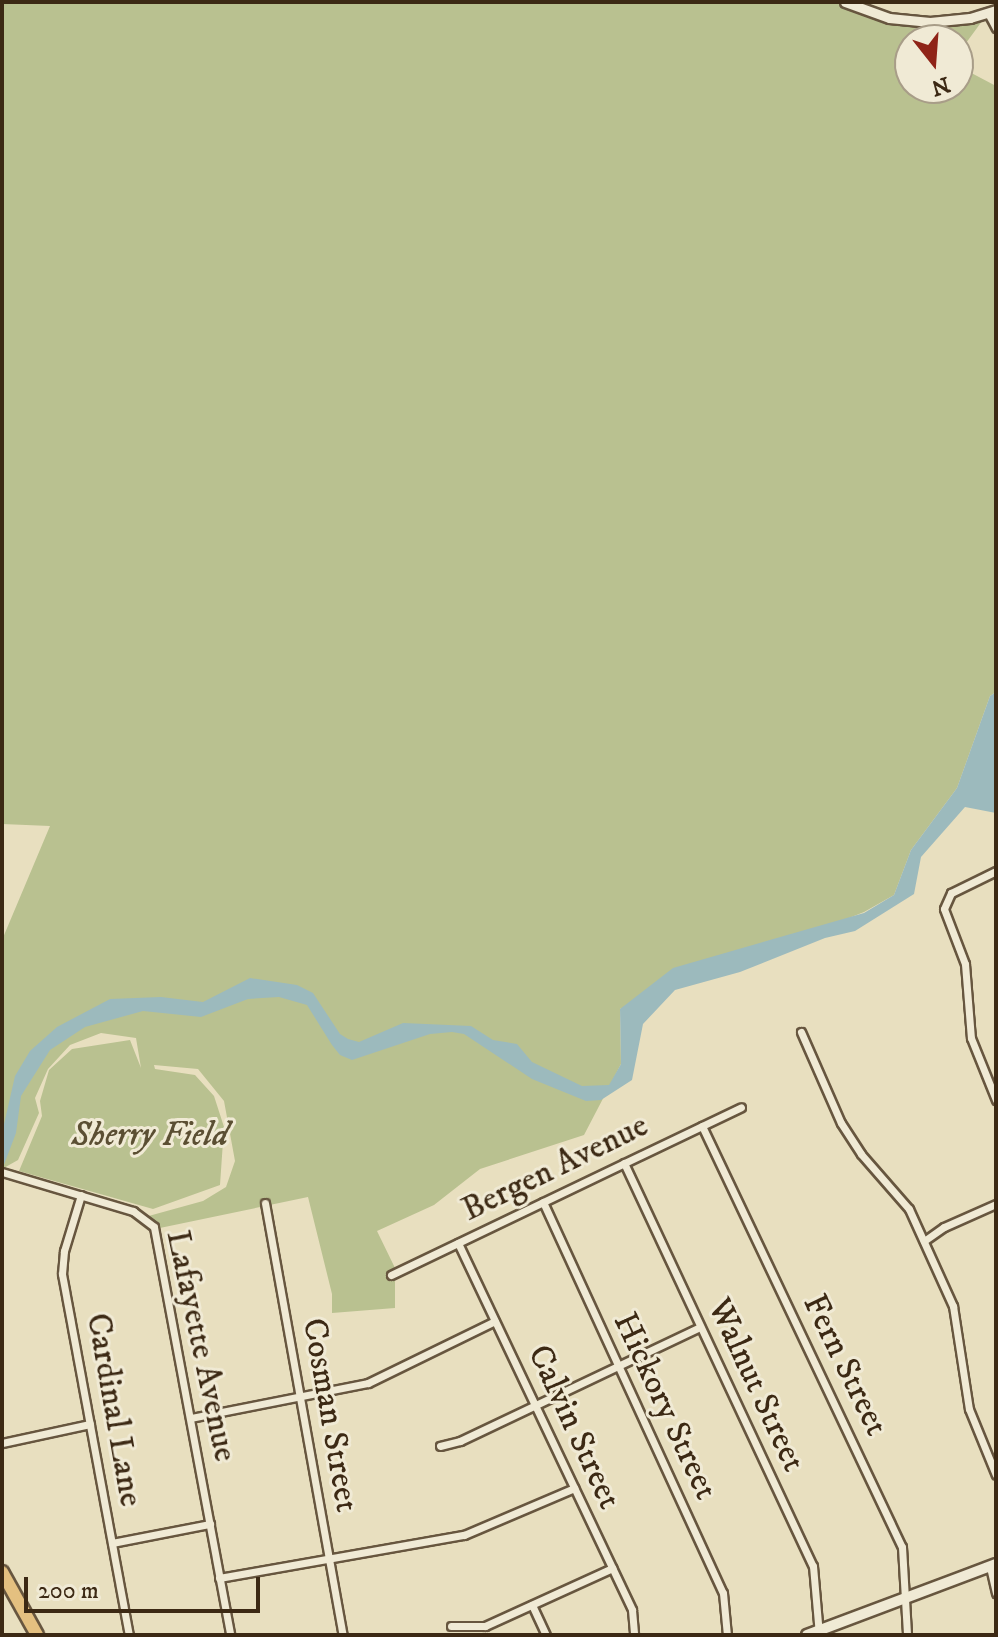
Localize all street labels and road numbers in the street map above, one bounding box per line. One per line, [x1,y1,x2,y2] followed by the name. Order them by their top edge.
[455,1105,655,1231] street label: Bergen Avenue
[157,1227,245,1465] street label: Lafayette Avenue
[793,1288,897,1442] street label: Fern Street
[698,1292,814,1478] street label: Walnut Street
[604,1306,726,1506] street label: Hickory Street
[77,1310,151,1510] street label: Cardinal Lane
[293,1315,367,1515] street label: Cosman Street
[518,1339,630,1515] street label: Calvin Street

